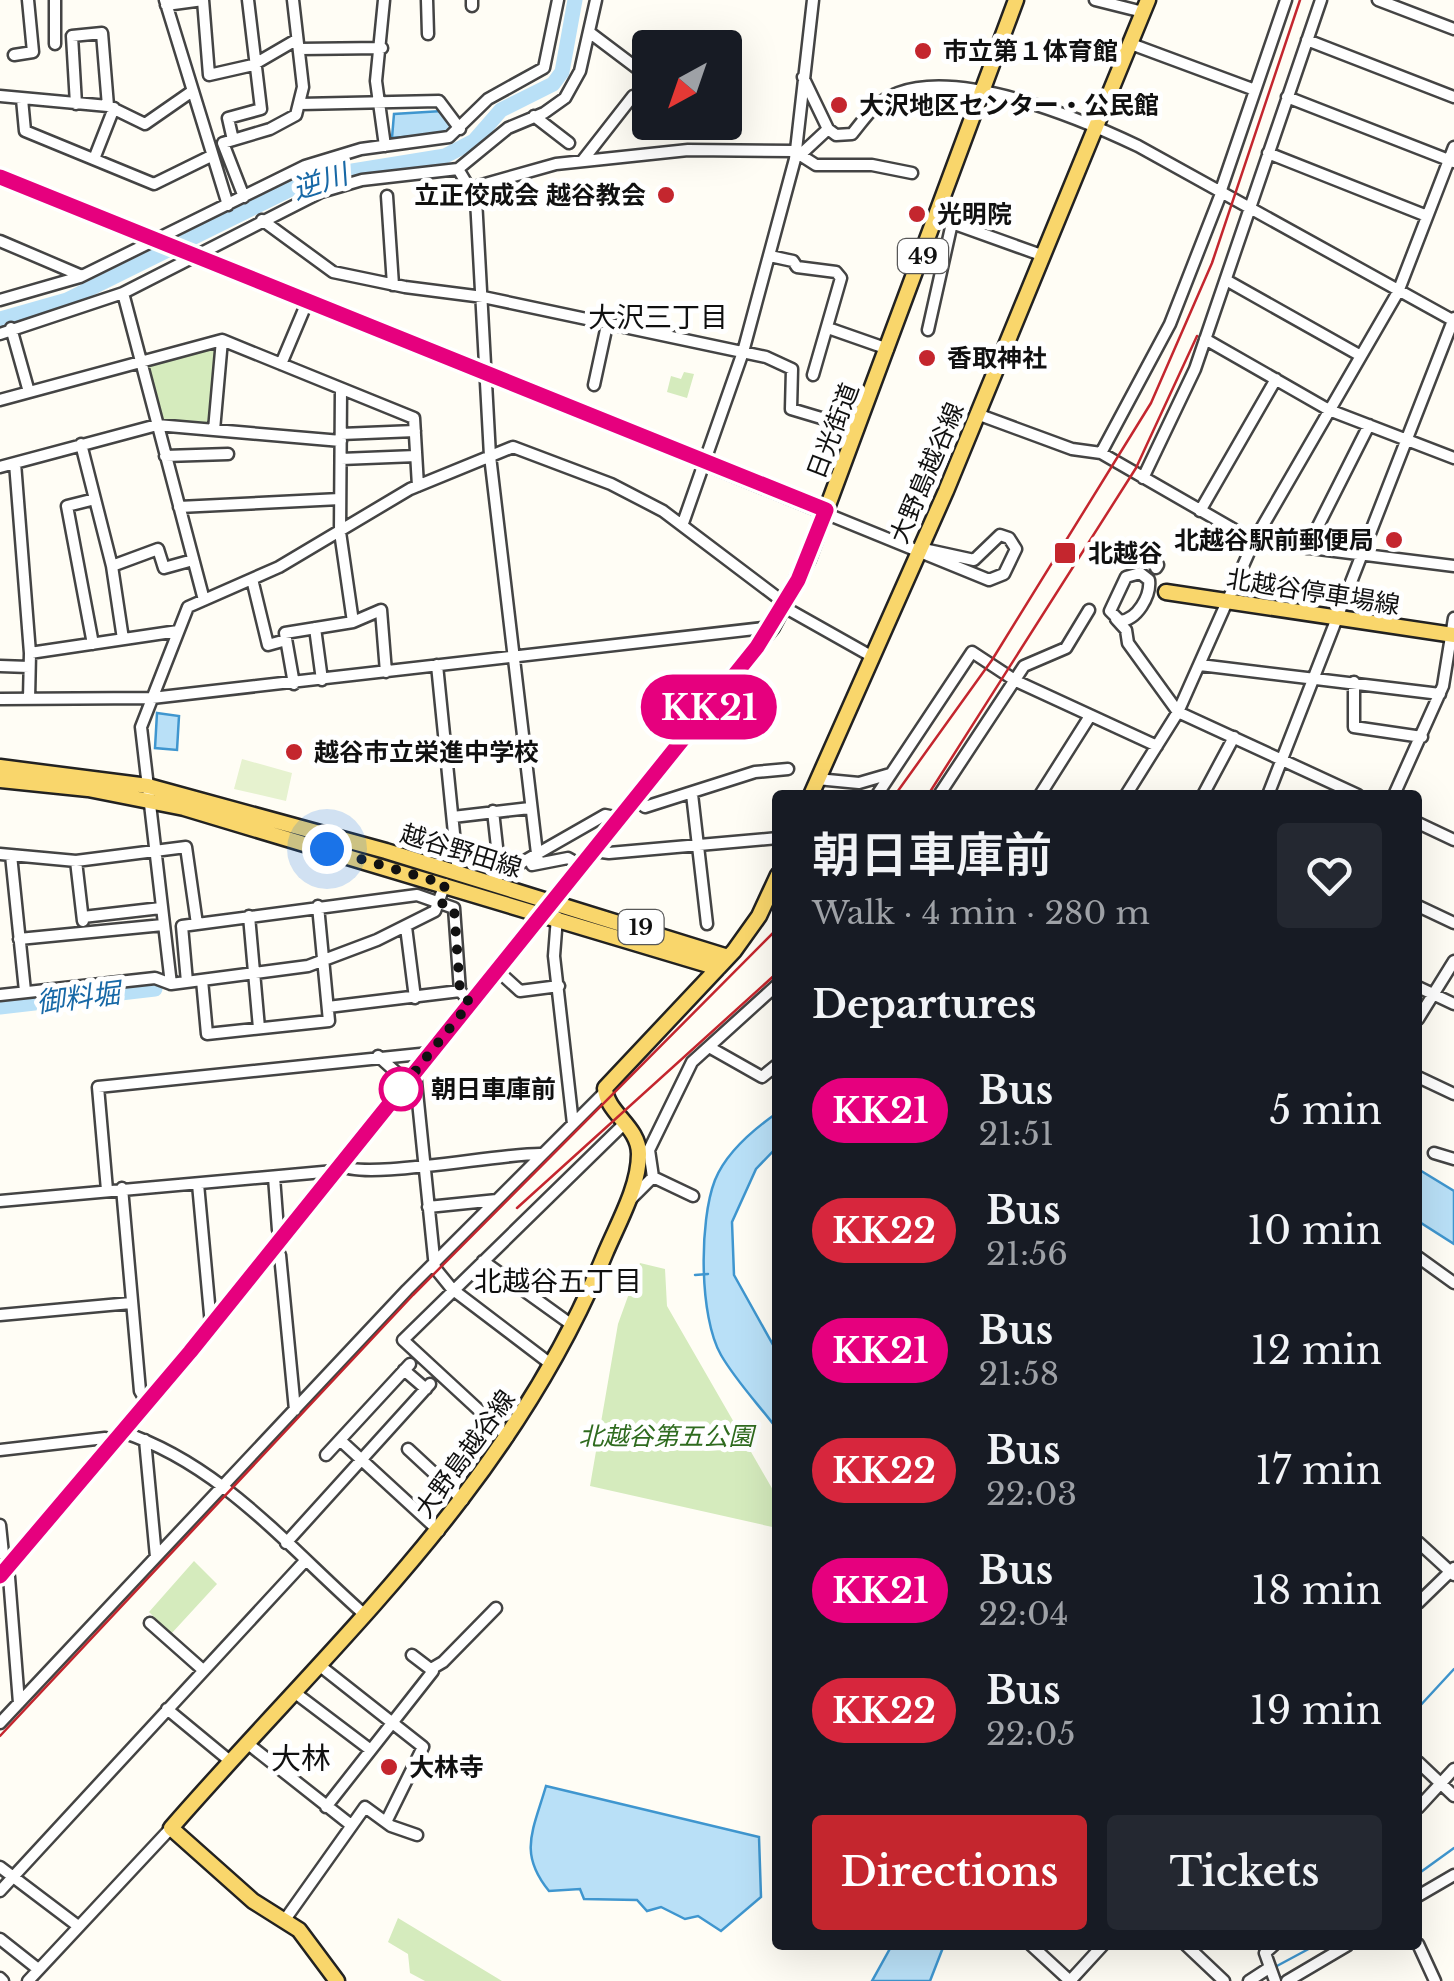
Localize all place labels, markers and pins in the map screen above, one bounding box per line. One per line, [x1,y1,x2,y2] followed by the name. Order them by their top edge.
[943,36,1118,67] place label: 市立第１体育館
[912,40,934,62] marker: 市立第１体育館
[859,90,1159,121] place label: 大沢地区センター・公民館
[828,94,850,116] marker: 大沢地区センター・公民館
[414,180,646,211] place label: 立正佼成会 越谷教会
[655,184,677,206] marker: 立正佼成会 越谷教会
[937,199,1012,230] place label: 光明院
[906,203,928,225] marker: 光明院
[947,343,1047,374] place label: 香取神社
[916,347,938,369] marker: 香取神社
[1174,525,1374,556] place label: 北越谷駅前郵便局
[1383,529,1405,551] marker: 北越谷駅前郵便局
[1088,538,1163,569] place label: 北越谷
[1052,540,1078,566] marker: 北越谷
[314,737,539,768] place label: 越谷市立栄進中学校
[283,741,305,763] marker: 越谷市立栄進中学校
[380,1068,422,1110] marker: 朝日車庫前
[431,1074,556,1105] place label: 朝日車庫前
[409,1752,484,1783] place label: 大林寺
[378,1756,400,1778] marker: 大林寺

